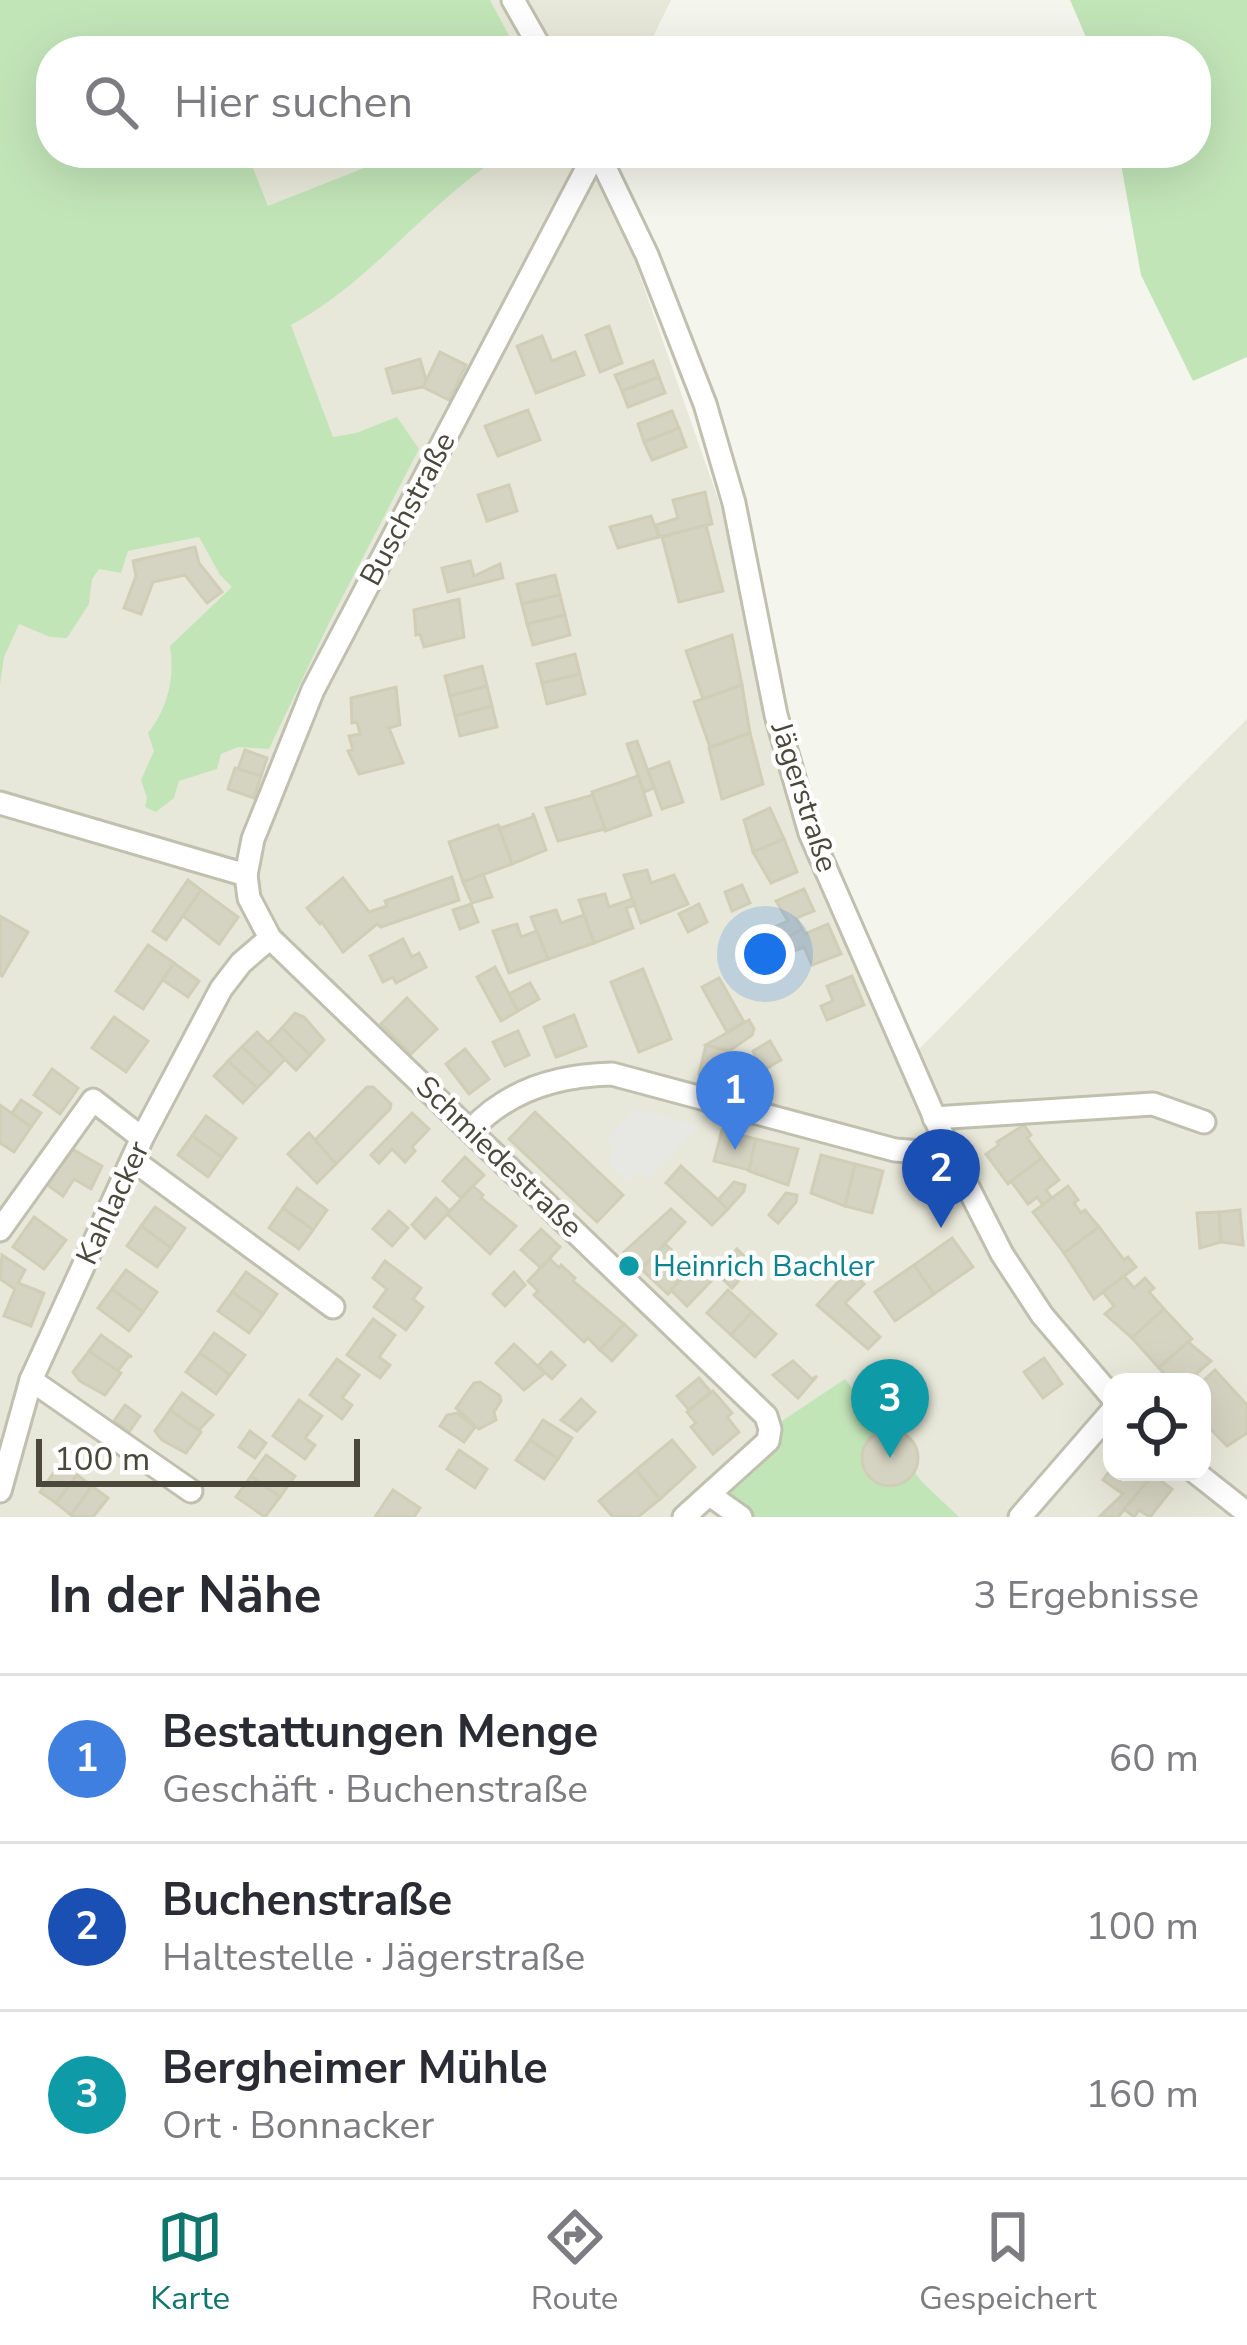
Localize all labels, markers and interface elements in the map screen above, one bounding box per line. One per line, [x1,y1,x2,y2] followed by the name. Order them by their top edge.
[36,36,1211,168] search box
[78,69,144,135] icon: search
[174,72,413,133] text: Hier suchen
[350,425,466,593] street label: Buschstraße
[760,716,848,877] street label: Jägerstraße
[735,924,795,984] your location
[696,1051,774,1150] pin: 1
[407,1067,591,1247] street label: Schmiedestraße
[902,1129,980,1228] pin: 2
[67,1134,160,1271] street label: Kahlacker
[653,1246,875,1287] place label: Heinrich Bachler
[616,1253,642,1279] marker: Heinrich Bachler
[851,1359,929,1458] pin: 3
[1103,1373,1211,1481] map controls
[1103,1373,1211,1481] button: locate
[36,1433,360,1486] scale bar
[54,1437,150,1482] text: 100 m
[48,1560,321,1630] text: In der Nähe
[973,1569,1199,1622] text: 3 Ergebnisse
[162,1702,598,1763] text: Bestattungen Menge
[75,1732,99,1785] text: 1
[1109,1732,1199,1785] text: 60 m
[162,1763,588,1816] text: Geschäft · Buchenstraße
[162,1870,452,1931] text: Buchenstraße
[75,1900,99,1953] text: 2
[1085,1900,1199,1953] text: 100 m
[162,1931,585,1984] text: Haltestelle · Jägerstraße
[162,2038,548,2099] text: Bergheimer Mühle
[75,2068,99,2121] text: 3
[1085,2068,1199,2121] text: 160 m
[162,2099,434,2152] text: Ort · Bonnacker
[150,2204,230,2321] tab: Karte
[531,2204,618,2321] tab: Route
[919,2204,1097,2321] tab: Gespeichert

